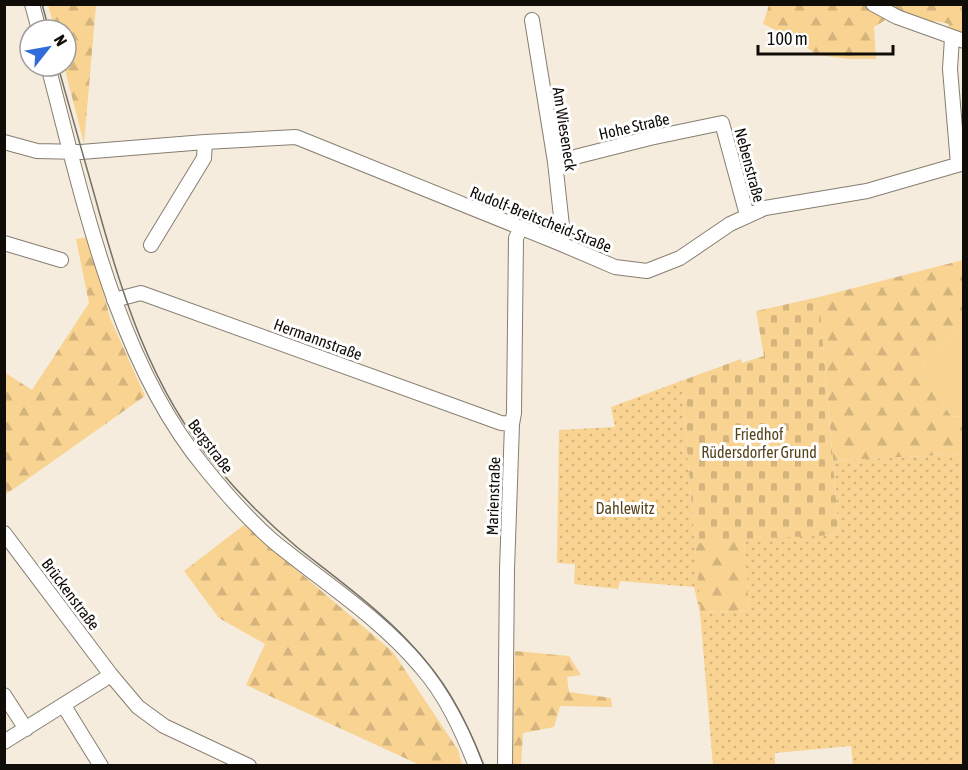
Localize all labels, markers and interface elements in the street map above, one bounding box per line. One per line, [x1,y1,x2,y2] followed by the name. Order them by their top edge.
[18,18,78,78] north arrow
[758,18,893,56] scale bar
[767,28,808,49] text: 100 m
[51,32,71,49] text: N
[549,86,581,172] street label: Am Wieseneck
[597,109,671,143] street label: Hohe Straße
[731,126,769,204] street label: Nebenstraße
[468,182,614,256] street label: Rudolf-Breitscheid-Straße
[271,315,365,363] street label: Hermannstraße
[184,415,237,477] street label: Bergstraße
[701,425,817,461] park label: Friedhof Rüdersdorfer Grund
[483,456,503,536] street label: Marienstraße
[596,499,655,517] park label: Dahlewitz
[38,555,104,633] street label: Brückenstraße

